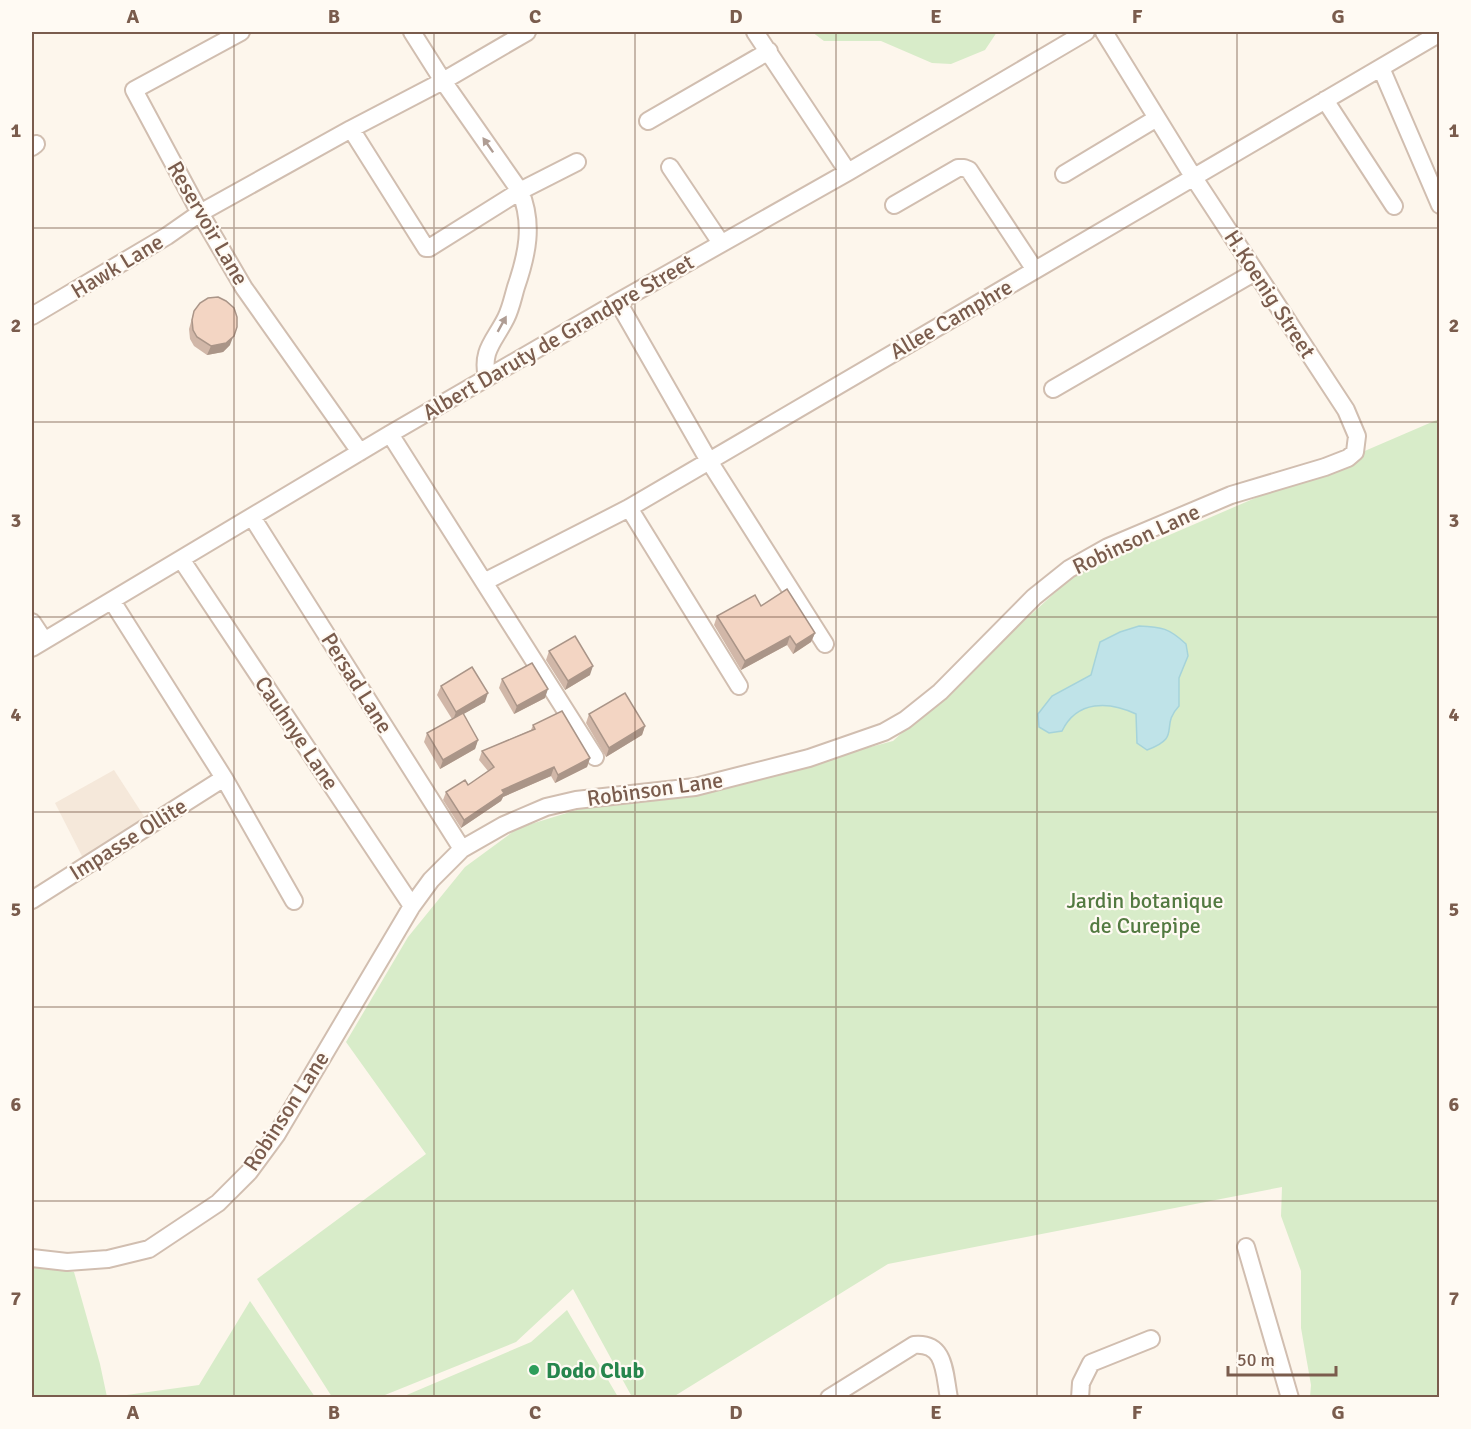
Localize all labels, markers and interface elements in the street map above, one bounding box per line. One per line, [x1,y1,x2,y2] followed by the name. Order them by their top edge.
[127,4,140,29] text: A
[328,4,340,29] text: B
[529,4,541,29] text: C
[729,4,743,29] text: D
[930,4,942,29] text: E
[1132,4,1143,29] text: F
[1331,4,1345,29] text: G
[11,118,22,143] text: 1
[1449,118,1460,143] text: 1
[483,137,494,153] one-way arrow
[162,156,254,290] street label: Reservoir Lane
[1218,225,1322,363] street label: H.Koenig Street
[66,228,168,304] street label: Hawk Lane
[418,248,699,426] street label: Albert Daruty de Grandpre Street
[885,273,1017,365] street label: Allee Camphre
[11,313,21,338] text: 2
[1449,313,1459,338] text: 2
[497,315,507,332] one-way arrow
[1068,498,1204,580] street label: Robinson Lane
[11,508,21,533] text: 3
[1449,508,1459,533] text: 3
[315,628,399,738] street label: Persad Lane
[249,671,345,795] street label: Cauhnye Lane
[11,702,22,727] text: 4
[1449,702,1460,727] text: 4
[585,766,725,812] street label: Robinson Lane
[64,792,192,886] street label: Impasse Ollite
[1066,887,1224,939] park label: Jardin botanique de Curepipe
[11,897,21,922] text: 5
[1449,897,1459,922] text: 5
[237,1046,335,1176] street label: Robinson Lane
[11,1092,22,1117] text: 6
[1449,1092,1460,1117] text: 6
[11,1286,22,1311] text: 7
[1449,1286,1460,1311] text: 7
[1228,1339,1336,1377] scale bar
[1237,1349,1275,1371] text: 50 m
[546,1357,644,1384] place label: Dodo Club
[527,1363,541,1377] marker: Dodo Club
[127,1400,140,1425] text: A
[328,1400,340,1425] text: B
[529,1400,541,1425] text: C
[729,1400,743,1425] text: D
[930,1400,942,1425] text: E
[1132,1400,1143,1425] text: F
[1331,1400,1345,1425] text: G

